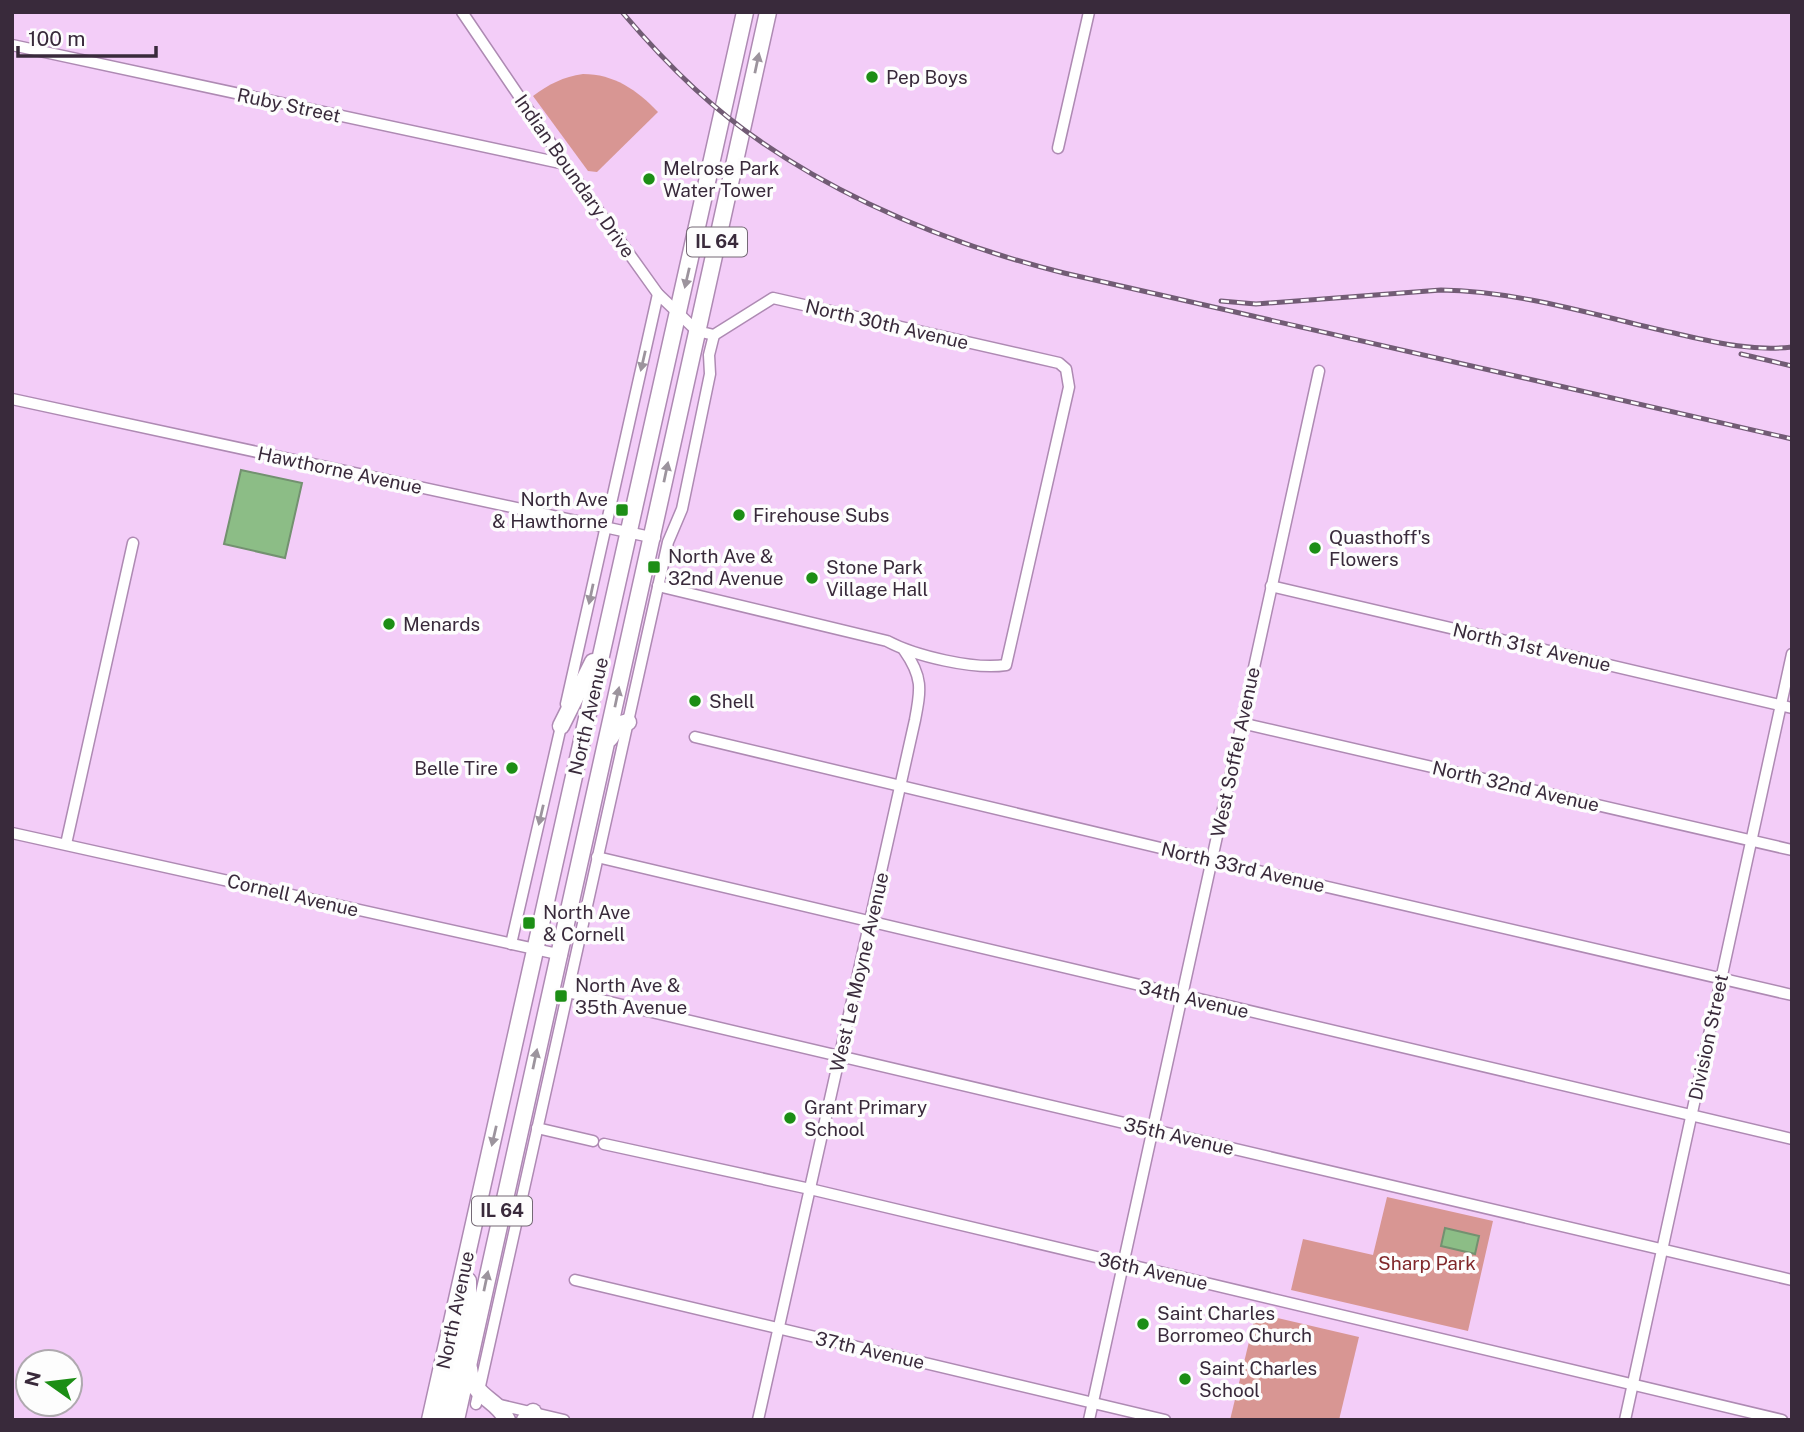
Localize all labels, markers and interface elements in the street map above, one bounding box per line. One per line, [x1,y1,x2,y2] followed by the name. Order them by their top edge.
[18,14,156,58] scale bar
[28,26,85,51] text: 100 m
[752,52,763,74] one-way arrow
[886,66,968,88] place label: Pep Boys
[864,69,880,85] marker: Pep Boys
[235,83,343,127] street label: Ruby Street
[510,90,640,262] street label: Indian Boundary Drive
[663,157,780,201] place label: Melrose Park Water Tower
[641,171,657,187] marker: Melrose Park Water Tower
[687,228,747,256] road number: IL 64
[681,267,692,289] one-way arrow
[803,295,971,353] street label: North 30th Avenue
[637,350,648,372] one-way arrow
[256,442,424,498] street label: Hawthorne Avenue
[661,460,672,482] one-way arrow
[492,488,608,532] place label: North Ave & Hawthorne
[614,502,630,518] marker: North Ave & Hawthorne
[753,504,890,526] place label: Firehouse Subs
[731,507,747,523] marker: Firehouse Subs
[1329,526,1430,570] place label: Quasthoff's Flowers
[1307,540,1323,556] marker: Quasthoff's Flowers
[668,545,783,589] place label: North Ave & 32nd Avenue
[826,556,928,600] place label: Stone Park Village Hall
[646,559,662,575] marker: North Ave & 32nd Avenue
[804,570,820,586] marker: Stone Park Village Hall
[585,583,596,605] one-way arrow
[403,613,480,635] place label: Menards
[381,616,397,632] marker: Menards
[1451,618,1613,676] street label: North 31st Avenue
[564,655,612,777] street label: North Avenue
[1206,665,1264,839] street label: West Soffel Avenue
[611,686,622,708] one-way arrow
[709,690,755,712] place label: Shell
[687,693,703,709] marker: Shell
[1430,756,1602,816] street label: North 32nd Avenue
[414,757,498,779] place label: Belle Tire
[504,760,520,776] marker: Belle Tire
[535,805,546,827] one-way arrow
[1159,837,1327,897] street label: North 33rd Avenue
[225,869,361,921] street label: Cornell Avenue
[825,870,893,1074] street label: West Le Moyne Avenue
[543,901,631,945] place label: North Ave & Cornell
[521,915,537,931] marker: North Ave & Cornell
[1684,972,1732,1102] street label: Division Street
[575,974,687,1018] place label: North Ave & 35th Avenue
[1137,976,1251,1022] street label: 34th Avenue
[553,988,569,1004] marker: North Ave & 35th Avenue
[530,1048,541,1070] one-way arrow
[804,1096,927,1140] place label: Grant Primary School
[782,1110,798,1126] marker: Grant Primary School
[1122,1113,1236,1159] street label: 35th Avenue
[488,1125,499,1147] one-way arrow
[472,1196,532,1226] road number: IL 64
[1096,1248,1210,1294] street label: 36th Avenue
[432,1249,478,1371] street label: North Avenue
[1378,1252,1476,1274] park label: Sharp Park
[481,1270,492,1292] one-way arrow
[1157,1302,1312,1346] place label: Saint Charles Borromeo Church
[1135,1316,1151,1332] marker: Saint Charles Borromeo Church
[813,1327,927,1373] street label: 37th Avenue
[14,1348,84,1418] north arrow
[1199,1357,1317,1401] place label: Saint Charles School
[20,1369,45,1389] text: N
[1177,1371,1193,1387] marker: Saint Charles School

